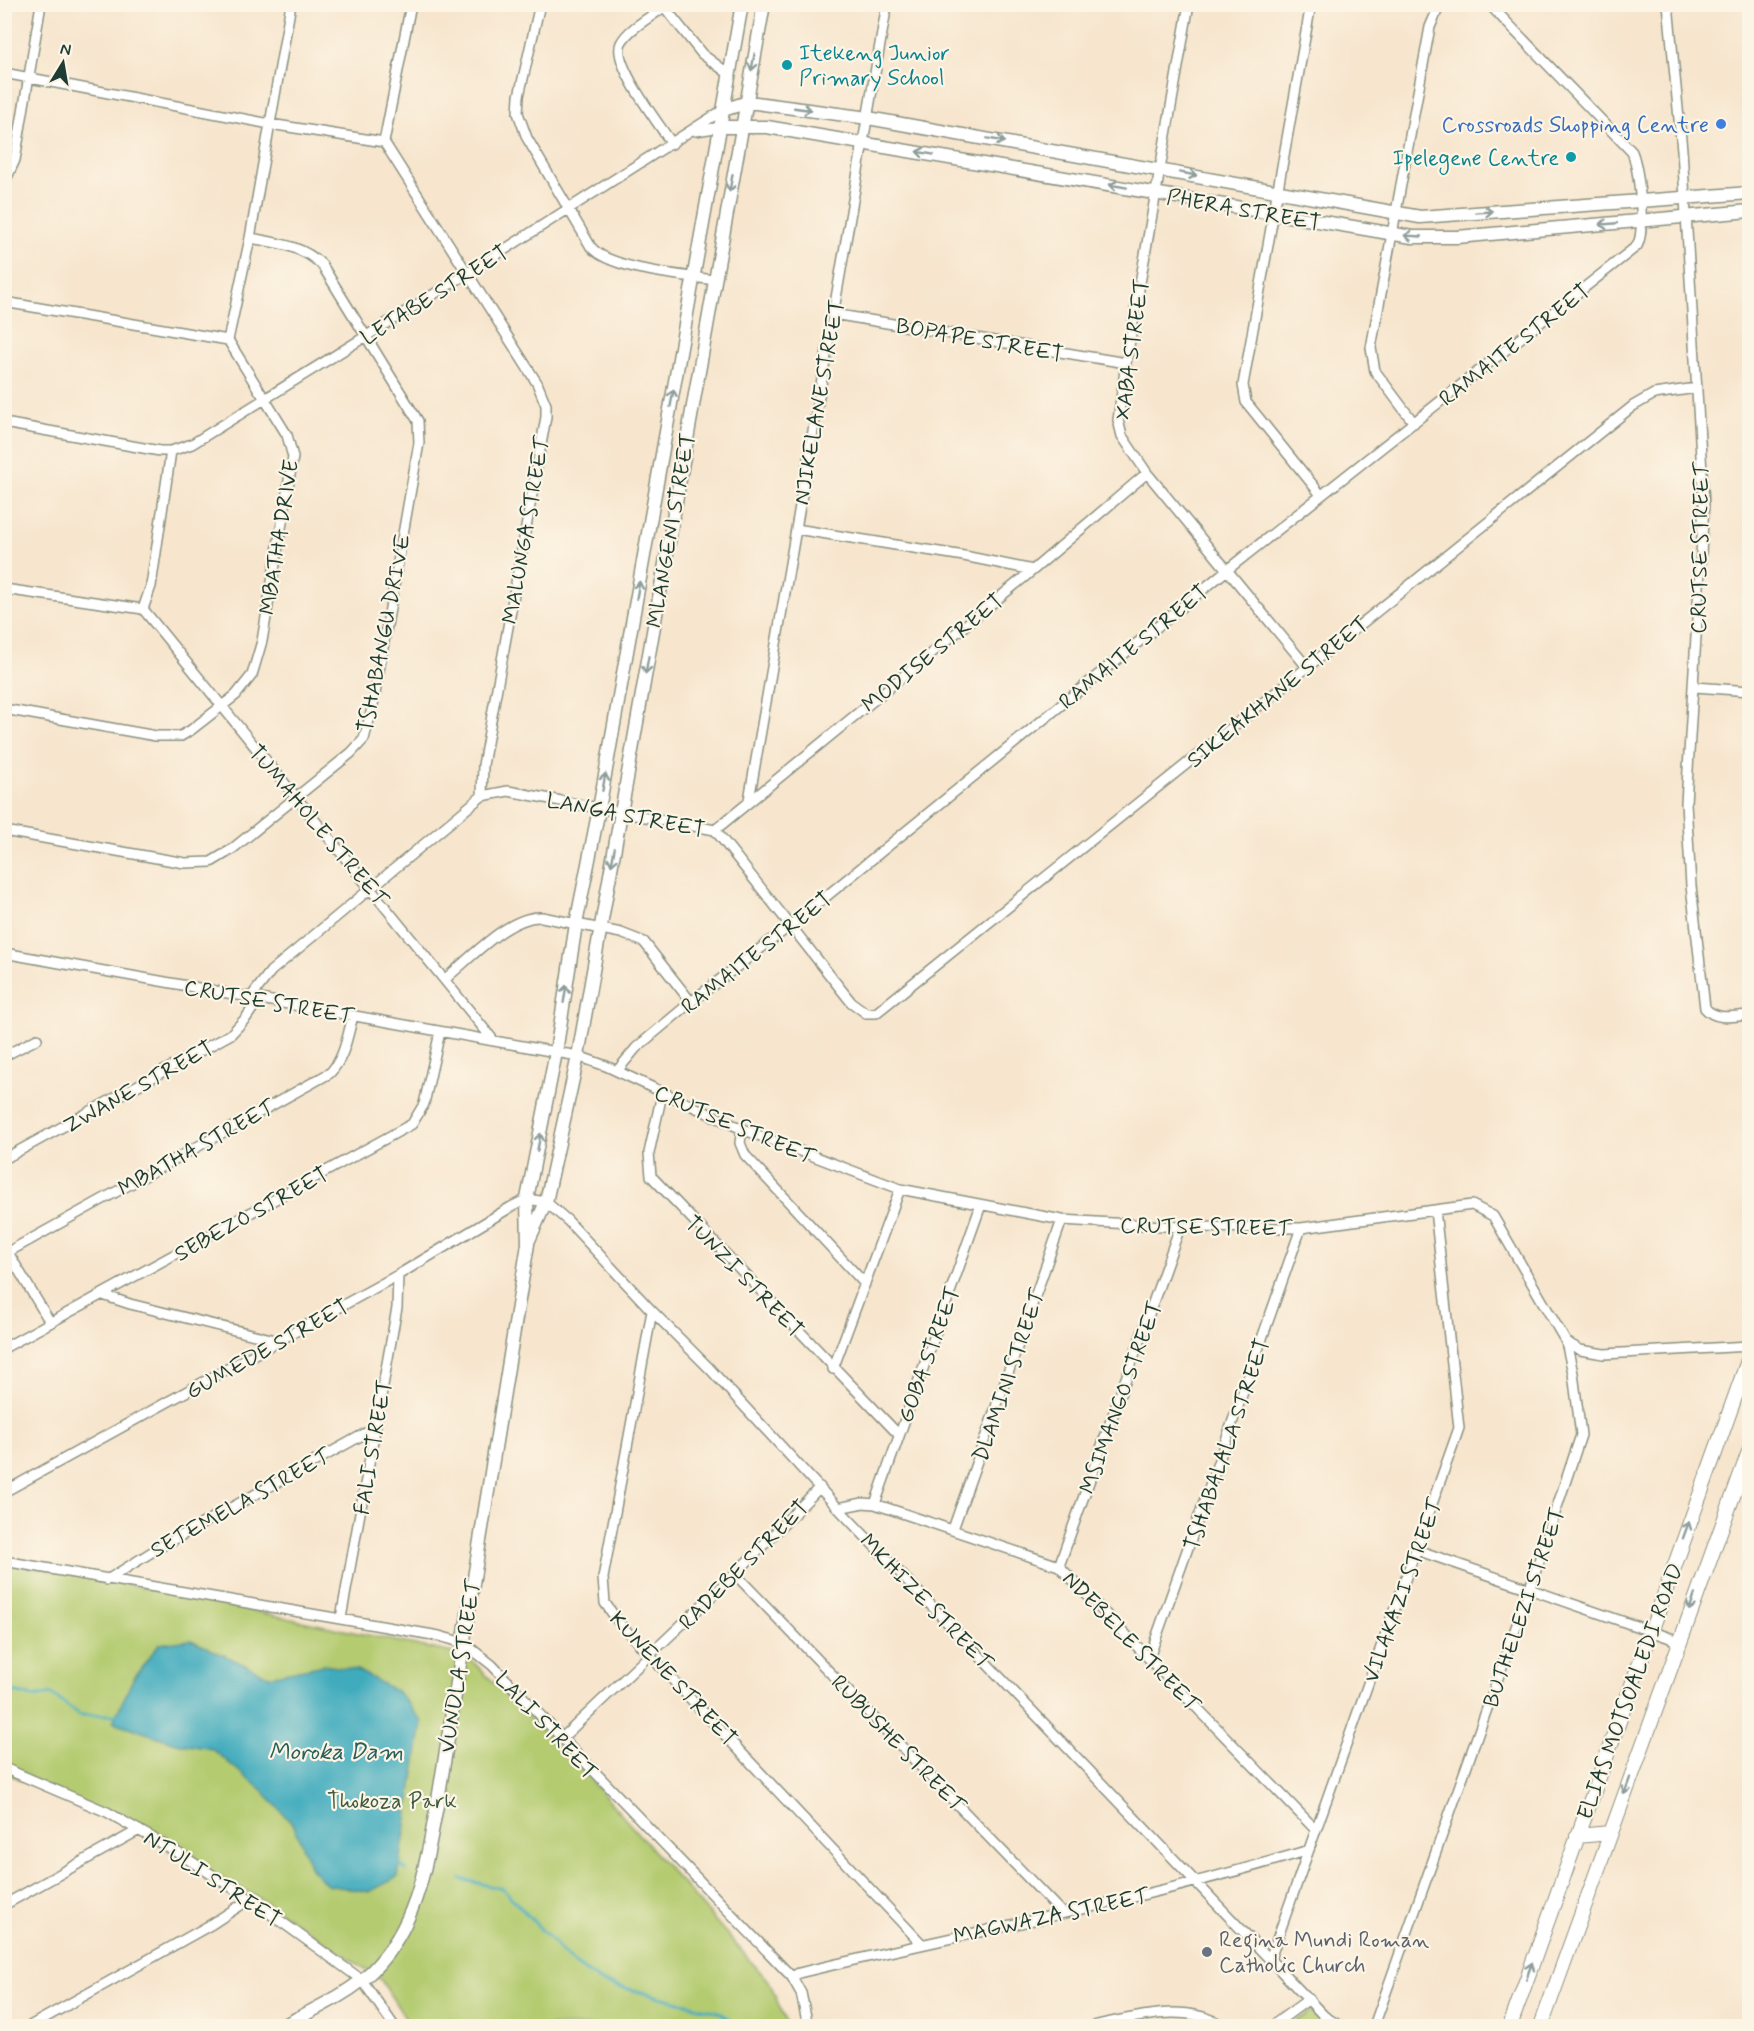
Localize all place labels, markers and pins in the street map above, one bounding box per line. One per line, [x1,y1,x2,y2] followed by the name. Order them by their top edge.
[799,40,950,93] place label: Itekeng Junior Primary School
[780,58,794,72] marker: Itekeng Junior Primary School
[1442,112,1709,141] place label: Crossroads Shopping Centre
[1714,117,1728,131] marker: Crossroads Shopping Centre
[1392,145,1559,176] place label: Ipelegene Centre
[1564,150,1578,164] marker: Ipelegene Centre
[1219,1927,1429,1980] place label: Regina Mundi Roman Catholic Church
[1200,1945,1214,1959] marker: Regina Mundi Roman Catholic Church

